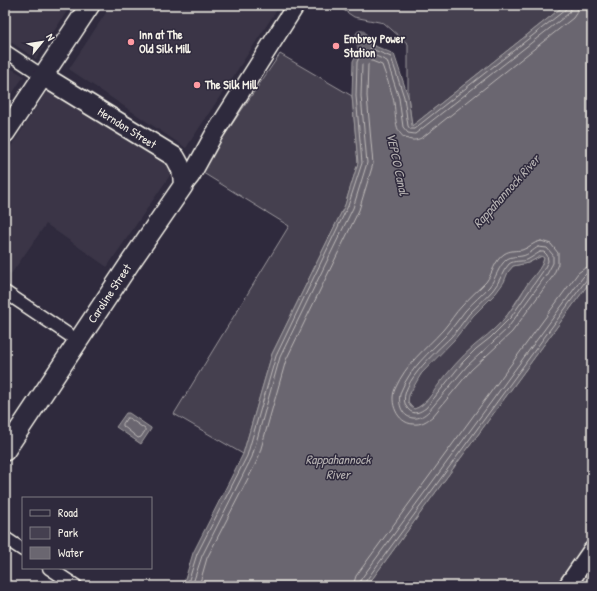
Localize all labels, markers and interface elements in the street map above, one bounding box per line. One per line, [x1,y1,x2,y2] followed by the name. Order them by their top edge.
[22,22,62,62] north arrow
[139,26,191,57] place label: Inn at The Old Silk Mill
[344,30,406,61] place label: Embrey Power Station
[43,31,58,43] text: N
[126,37,136,47] marker: Inn at The Old Silk Mill
[331,41,341,51] marker: Embrey Power Station
[204,76,258,93] place label: The Silk Mill
[192,80,202,90] marker: The Silk Mill
[95,103,161,153] street label: Herndon Street
[383,131,413,197] water label: VEPCO Canal
[468,149,546,232] water label: Rappahannock River
[83,260,136,326] street label: Caroline Street
[305,450,372,483] water label: Rappahannock River
[22,497,152,569] legend
[58,504,78,521] text: Road
[58,524,78,541] text: Park
[58,544,84,561] text: Water

